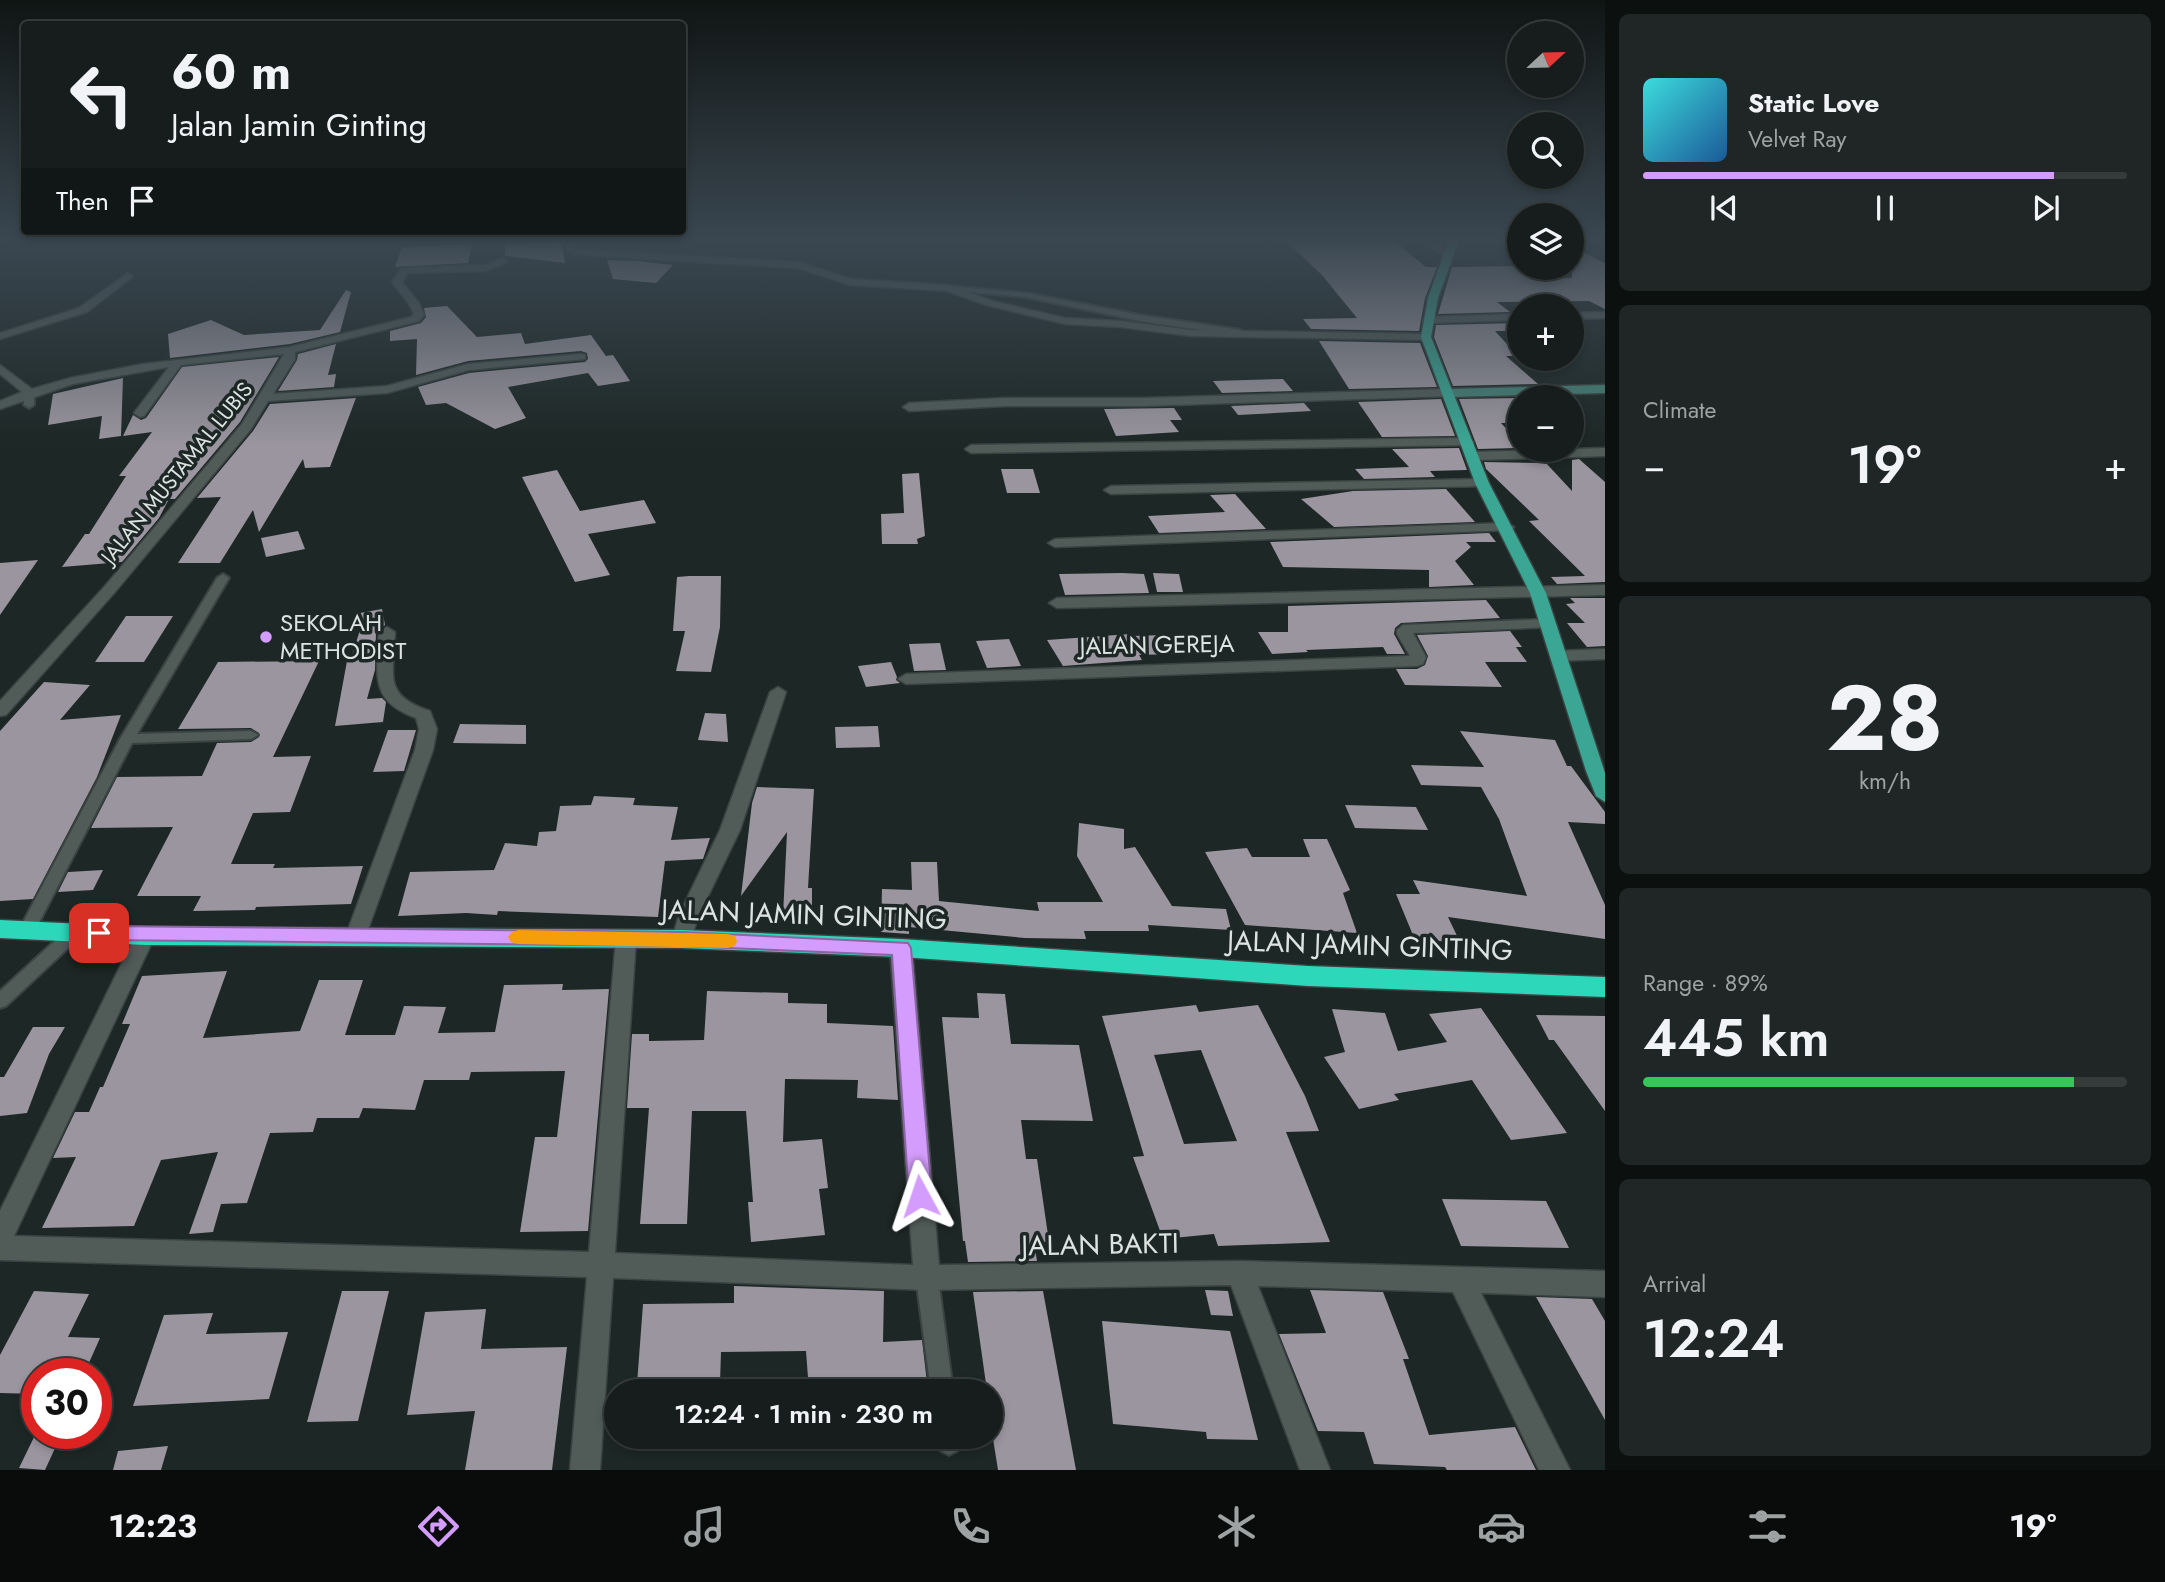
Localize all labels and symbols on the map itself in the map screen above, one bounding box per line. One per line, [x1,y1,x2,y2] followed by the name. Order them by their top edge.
[1507,21,1584,98] north arrow
[92,376,260,573] street label: JALAN MUSTAMAL LUBIS
[280,605,406,668] place label: SEKOLAH METHODIST
[1076,626,1235,663] street label: JALAN GEREJA
[258,629,274,645] marker: SEKOLAH METHODIST
[657,889,947,940] street label: JALAN JAMIN GINTING
[69,903,129,963] pin
[1223,920,1513,971] street label: JALAN JAMIN GINTING
[883,1159,957,1233] position arrow
[1017,1223,1179,1266] street label: JALAN BAKTI
[21,1358,112,1449] speed limit sign: 30

